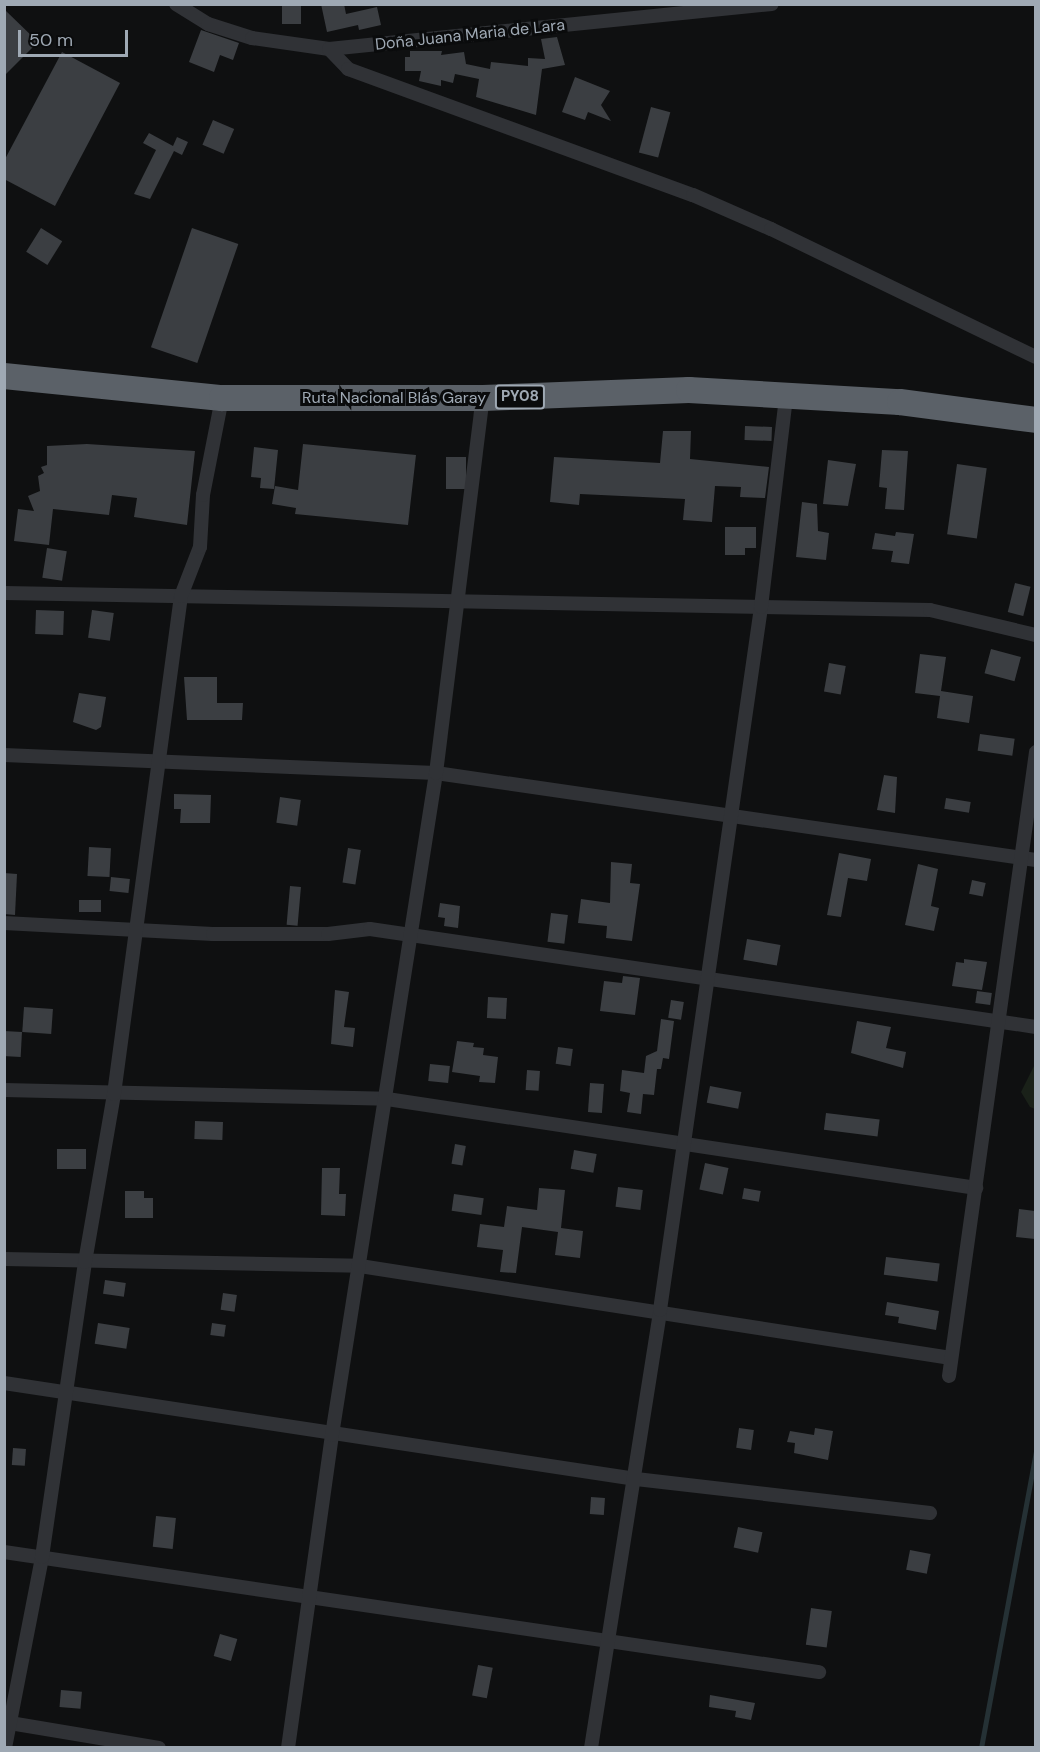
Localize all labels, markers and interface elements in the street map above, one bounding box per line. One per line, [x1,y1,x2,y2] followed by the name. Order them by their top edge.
[374,15,566,55] street label: Doña Juana Maria de Lara
[21,18,130,56] scale bar
[29,28,73,52] text: 50 m
[494,385,546,409] road number: PY08
[302,388,486,408] street label: Ruta Nacional Blás Garay

